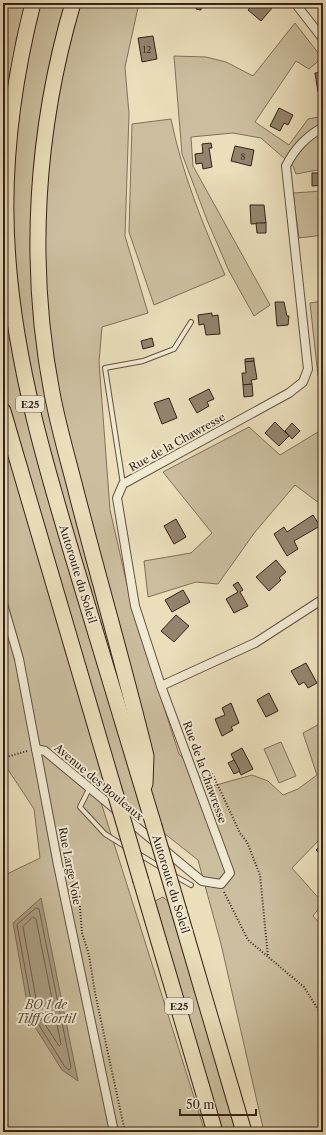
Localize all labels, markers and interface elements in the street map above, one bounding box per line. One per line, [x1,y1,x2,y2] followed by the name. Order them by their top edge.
[143,44,151,55] house number: 12
[240,151,246,162] house number: 8
[16,396,44,412] road number: E25
[126,410,228,474] street label: Rue de la Chawresse
[56,522,100,626] street label: Autoroute du Soleil
[180,719,230,825] street label: Rue de la Chawresse
[51,740,147,824] street label: Avenue des Bouleaux
[56,826,84,906] street label: Rue Large Voie
[149,832,193,936] street label: Autoroute du Soleil
[16,997,77,1026] water label: BO 1 de Tilff Cortil
[165,998,193,1014] road number: E25
[180,1091,256,1117] scale bar
[186,1097,215,1112] text: 50 m

